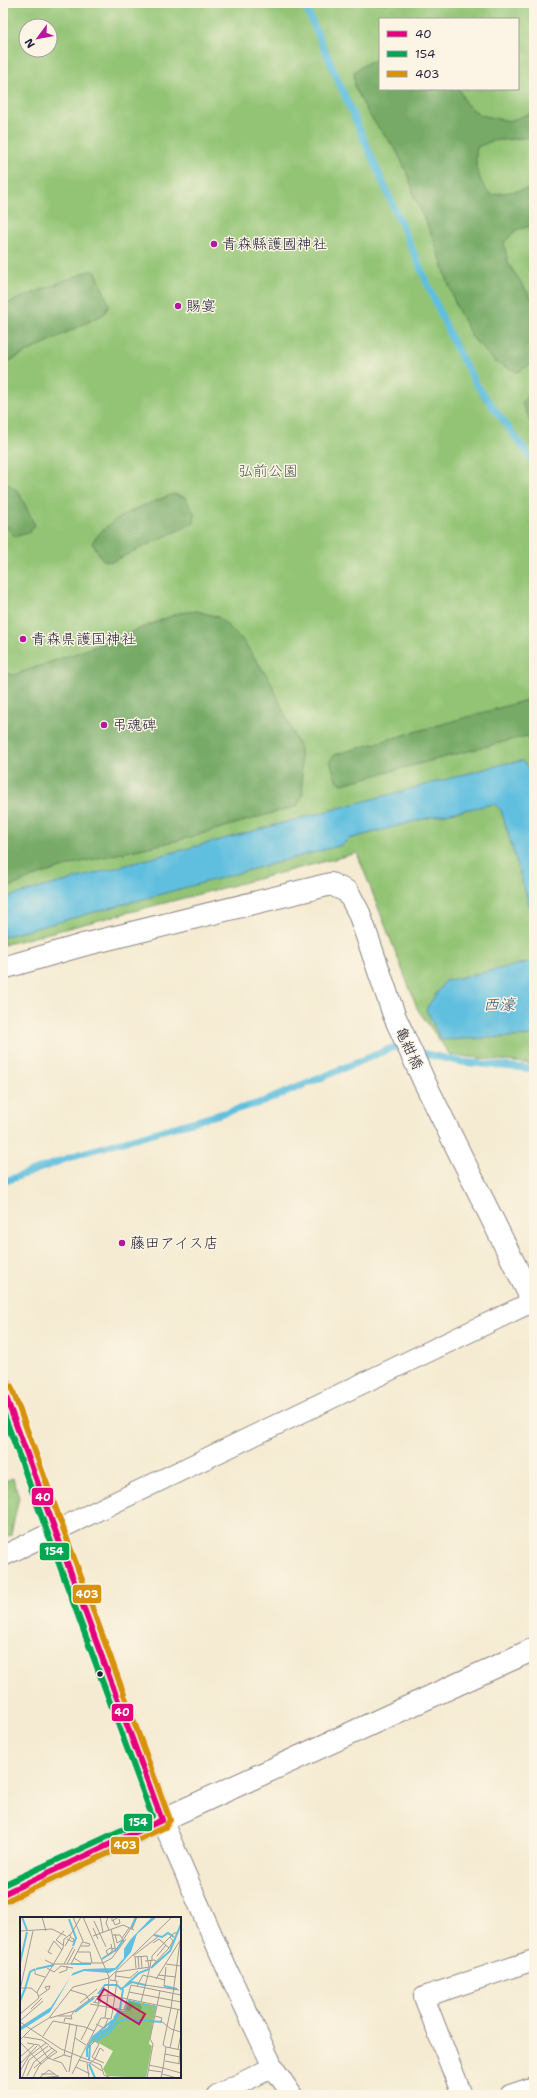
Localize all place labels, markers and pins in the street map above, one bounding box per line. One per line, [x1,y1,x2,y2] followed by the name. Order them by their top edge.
[222,234,327,254] place label: 青森縣護國神社
[209,239,219,249] marker: 青森縣護國神社
[186,296,216,316] place label: 賜宴
[173,301,183,311] marker: 賜宴
[31,629,136,649] place label: 青森県護国神社
[18,634,28,644] marker: 青森県護国神社
[112,715,157,735] place label: 弔魂碑
[99,720,109,730] marker: 弔魂碑
[130,1233,219,1253] place label: 藤田アイス店
[117,1238,127,1248] marker: 藤田アイス店
[95,1669,105,1679] unlabelled marker

